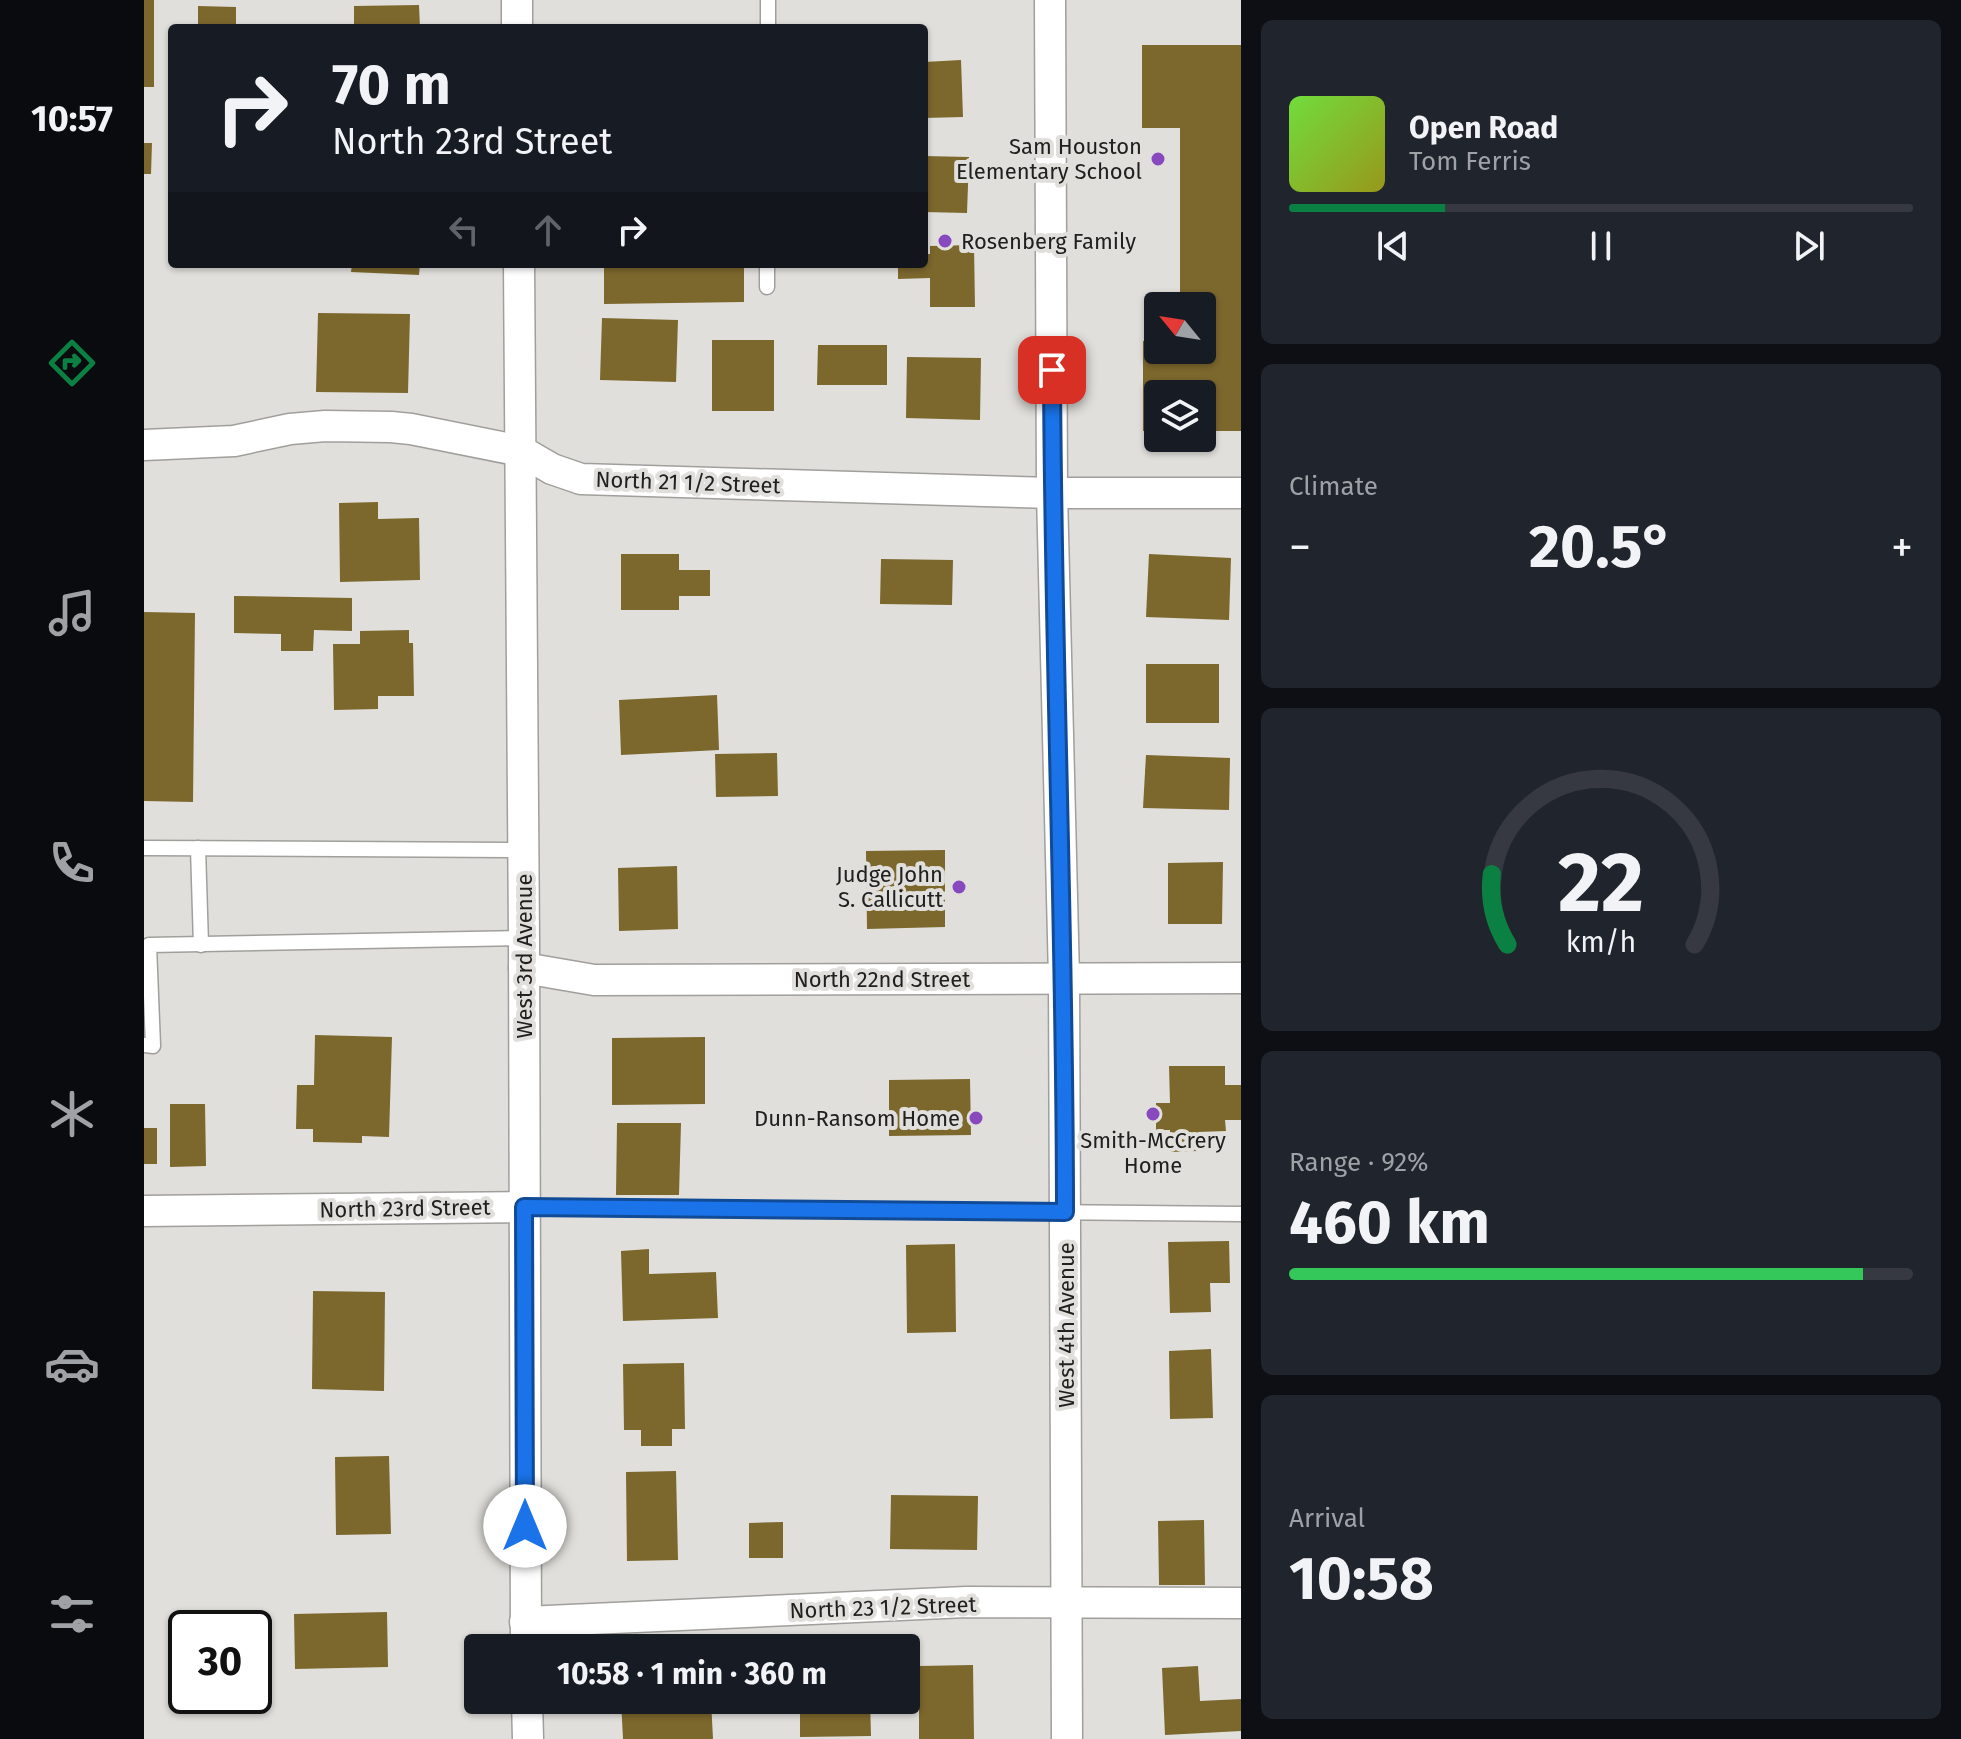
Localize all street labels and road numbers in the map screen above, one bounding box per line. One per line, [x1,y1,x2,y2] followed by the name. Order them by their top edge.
[595,466,781,499] street label: North 21 1/2 Street
[511,874,538,1038] street label: West 3rd Avenue
[794,966,970,993] street label: North 22nd Street
[319,1194,491,1223] street label: North 23rd Street
[1053,1242,1080,1408] street label: West 4th Avenue
[789,1591,977,1624] street label: North 23 1/2 Street

